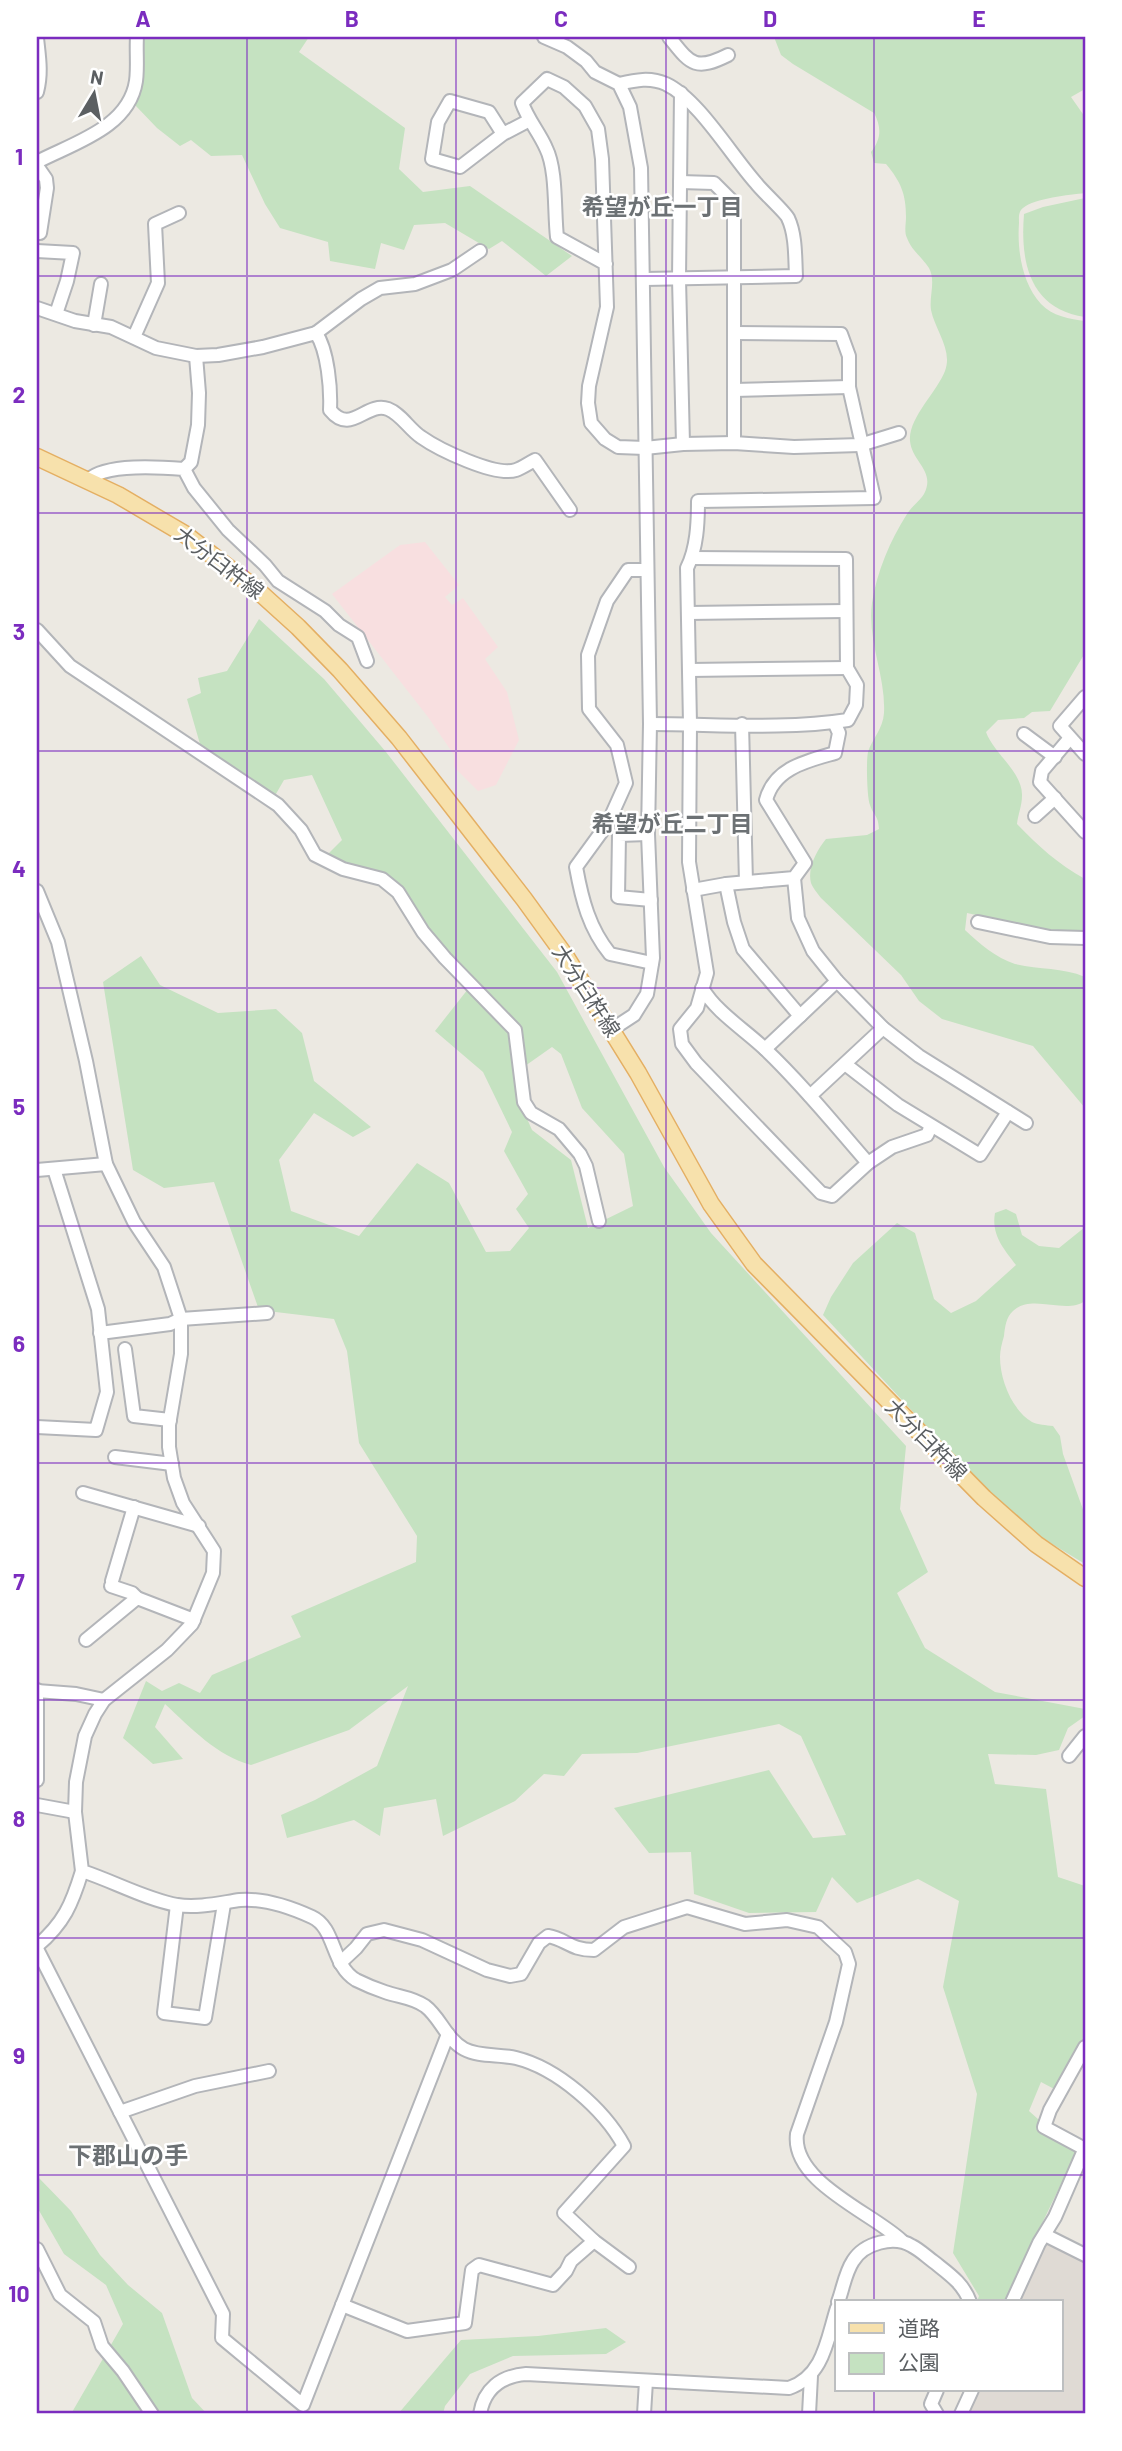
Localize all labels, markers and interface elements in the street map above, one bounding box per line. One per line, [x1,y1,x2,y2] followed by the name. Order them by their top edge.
[135,4,151,32] text: A
[345,4,359,32] text: B
[554,4,568,32] text: C
[763,4,777,32] text: D
[972,4,986,32] text: E
[60,60,130,130] north arrow
[89,64,105,89] text: N
[15,142,23,170] text: 1
[582,192,743,220] district label: 希望が丘一丁目
[13,380,25,408] text: 2
[170,520,269,603] street label: 大分臼杵線
[13,617,25,645] text: 3
[592,809,753,837] district label: 希望が丘二丁目
[12,854,26,882] text: 4
[548,939,626,1041] street label: 大分臼杵線
[13,1092,25,1120] text: 5
[13,1329,25,1357] text: 6
[881,1393,973,1485] street label: 大分臼杵線
[13,1567,25,1595] text: 7
[13,1804,25,1832] text: 8
[13,2041,25,2069] text: 9
[68,2140,188,2169] district label: 下郡山の手
[8,2279,30,2307] text: 10
[835,2300,1062,2392] legend
[898,2315,940,2340] text: 道路
[898,2349,940,2374] text: 公園

